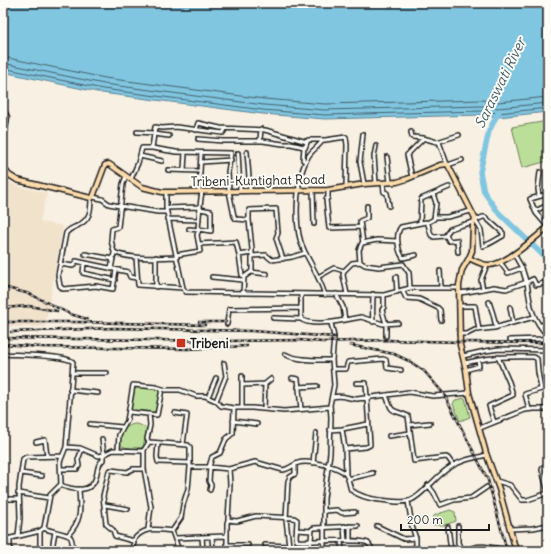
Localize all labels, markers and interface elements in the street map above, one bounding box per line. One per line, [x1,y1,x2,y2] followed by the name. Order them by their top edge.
[470,33,531,131] water label: Saraswati River
[191,171,326,190] street label: Tribeni-Kuntighat Road
[190,335,229,352] place label: Tribeni
[175,337,187,349] marker: Tribeni
[401,506,489,532] scale bar
[407,512,443,527] text: 200 m

